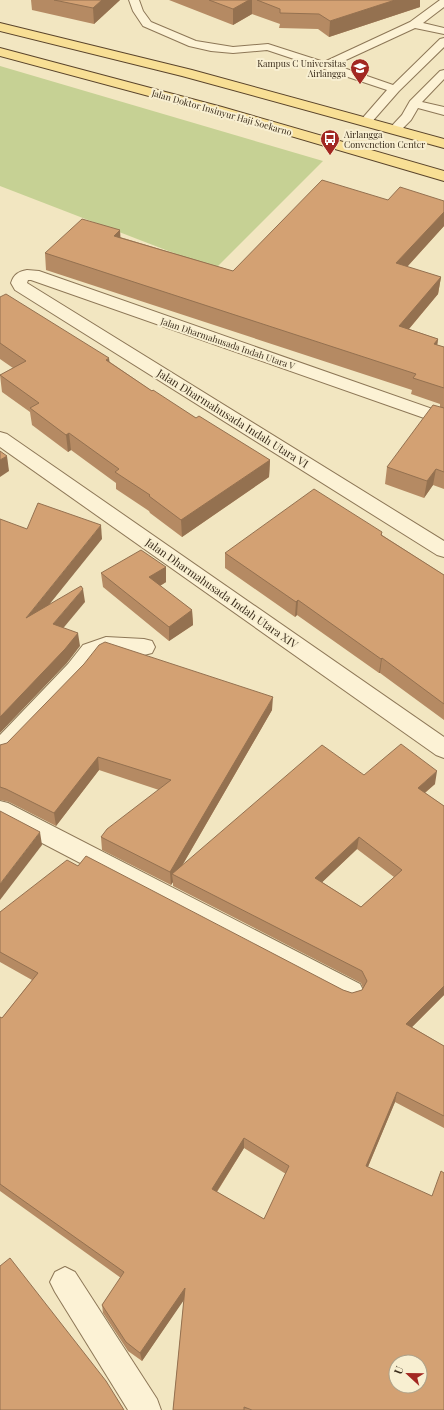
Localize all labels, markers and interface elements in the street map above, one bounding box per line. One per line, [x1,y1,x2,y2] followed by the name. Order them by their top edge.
[257,57,347,79] place label: Kampus C Universitas Airlangga
[349,57,371,85] school or university icon: Kampus C Universitas Airlangga
[150,86,293,138] street label: Jalan Doktor Insinyur Haji Soekarno
[319,128,341,156] bus stop icon: Airlangga Convenction Center
[343,128,425,150] place label: Airlangga Convenction Center
[159,314,297,372] street label: Jalan Dharmahusada Indah Utara V
[154,365,312,471] street label: Jalan Dharmahusada Indah Utara VI
[142,534,301,652] street label: Jalan Dharmahusada Indah Utara XIV
[388,1354,428,1394] north arrow
[390,1363,407,1376] text: U

